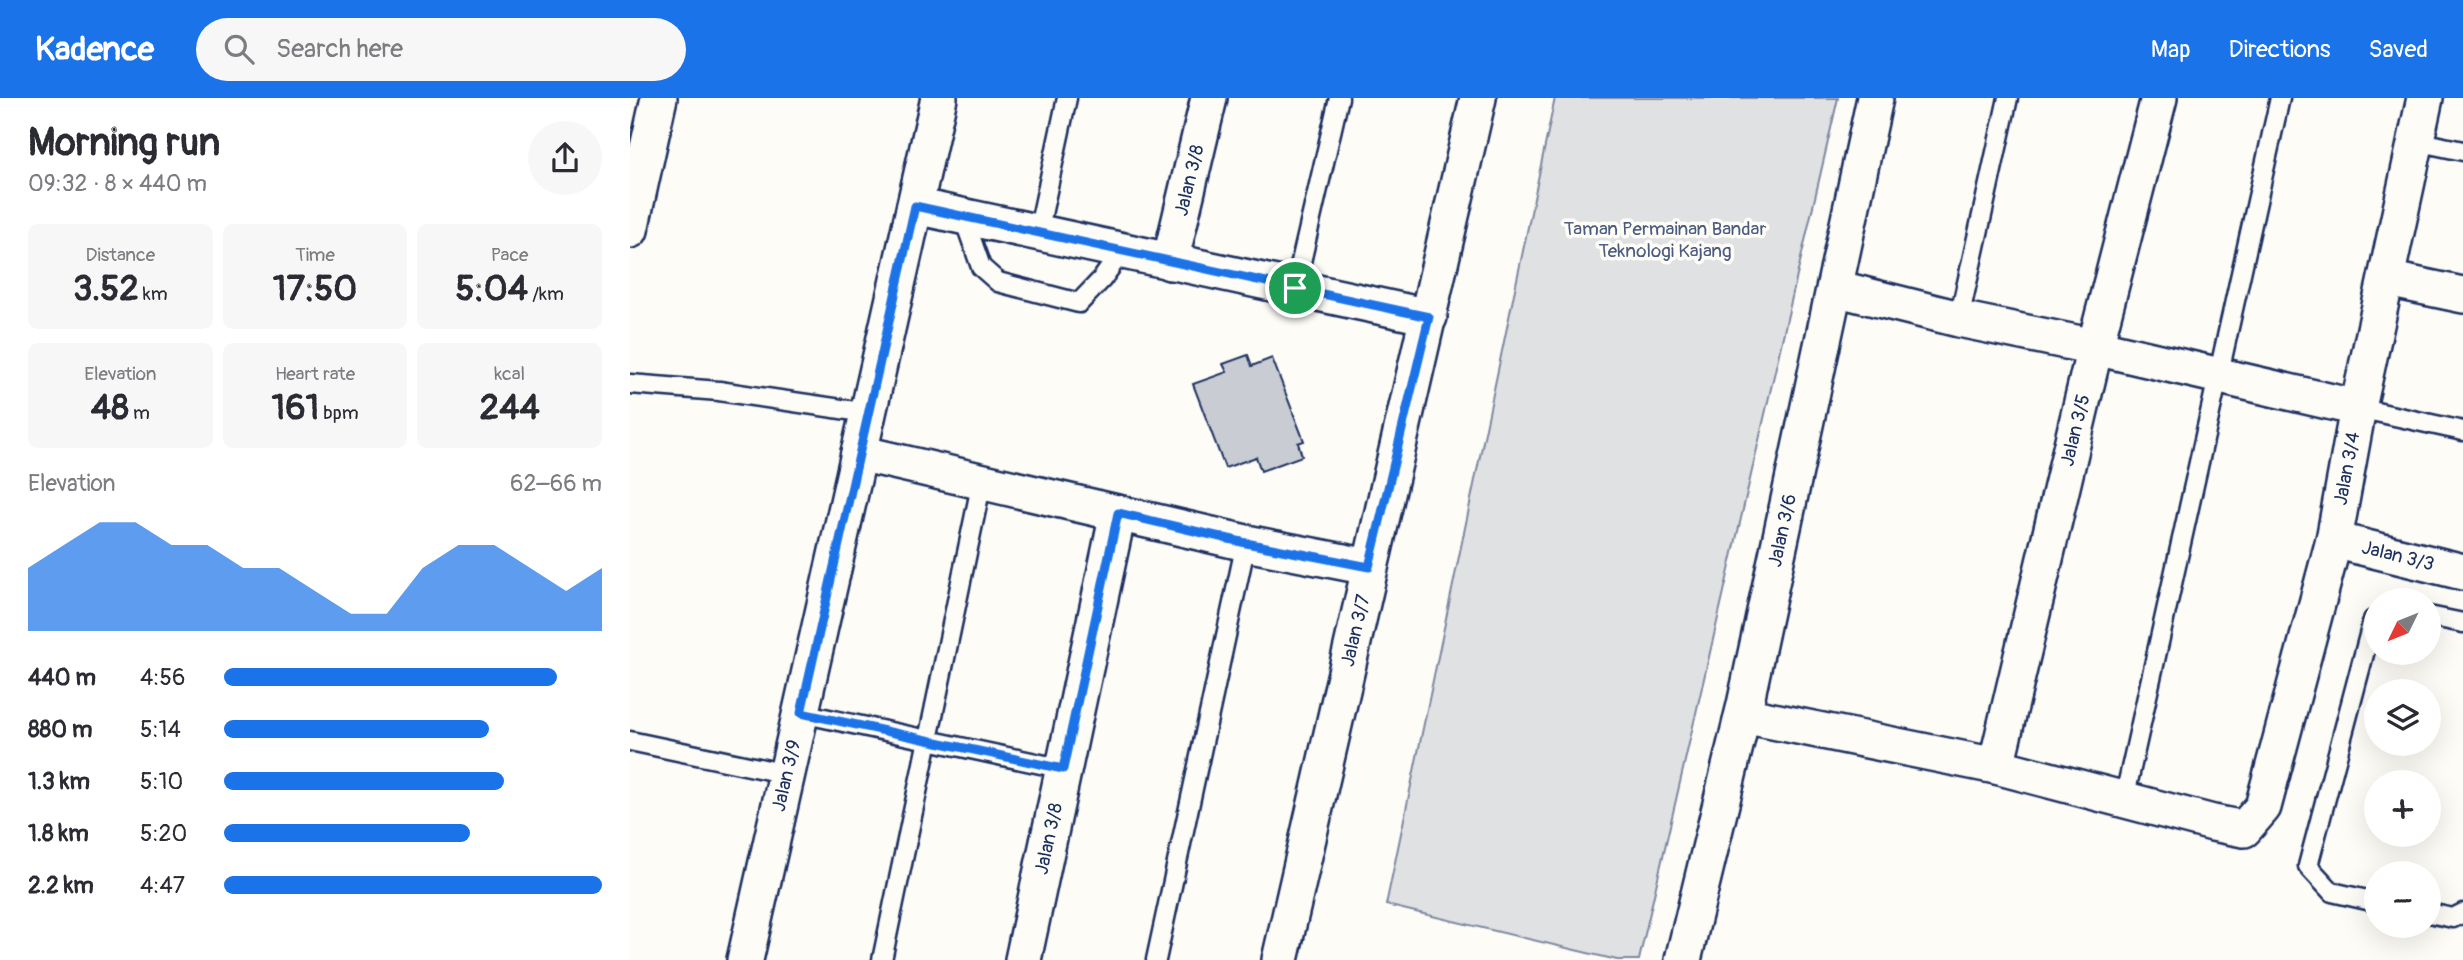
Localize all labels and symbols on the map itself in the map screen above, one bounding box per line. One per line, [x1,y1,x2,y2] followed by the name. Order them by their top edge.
[1169,142,1210,218] street label: Jalan 3/8
[1564,217,1766,263] park label: Taman Permainan Bandar Teknologi Kajang
[1265,258,1325,318] pin
[2055,392,2095,469] street label: Jalan 3/5
[2329,430,2365,507] street label: Jalan 3/4
[1763,492,1802,569] street label: Jalan 3/6
[2359,535,2437,576] street label: Jalan 3/3
[2364,588,2441,665] north arrow
[1336,592,1376,669] street label: Jalan 3/7
[767,737,806,814] street label: Jalan 3/9
[1029,801,1068,877] street label: Jalan 3/8

